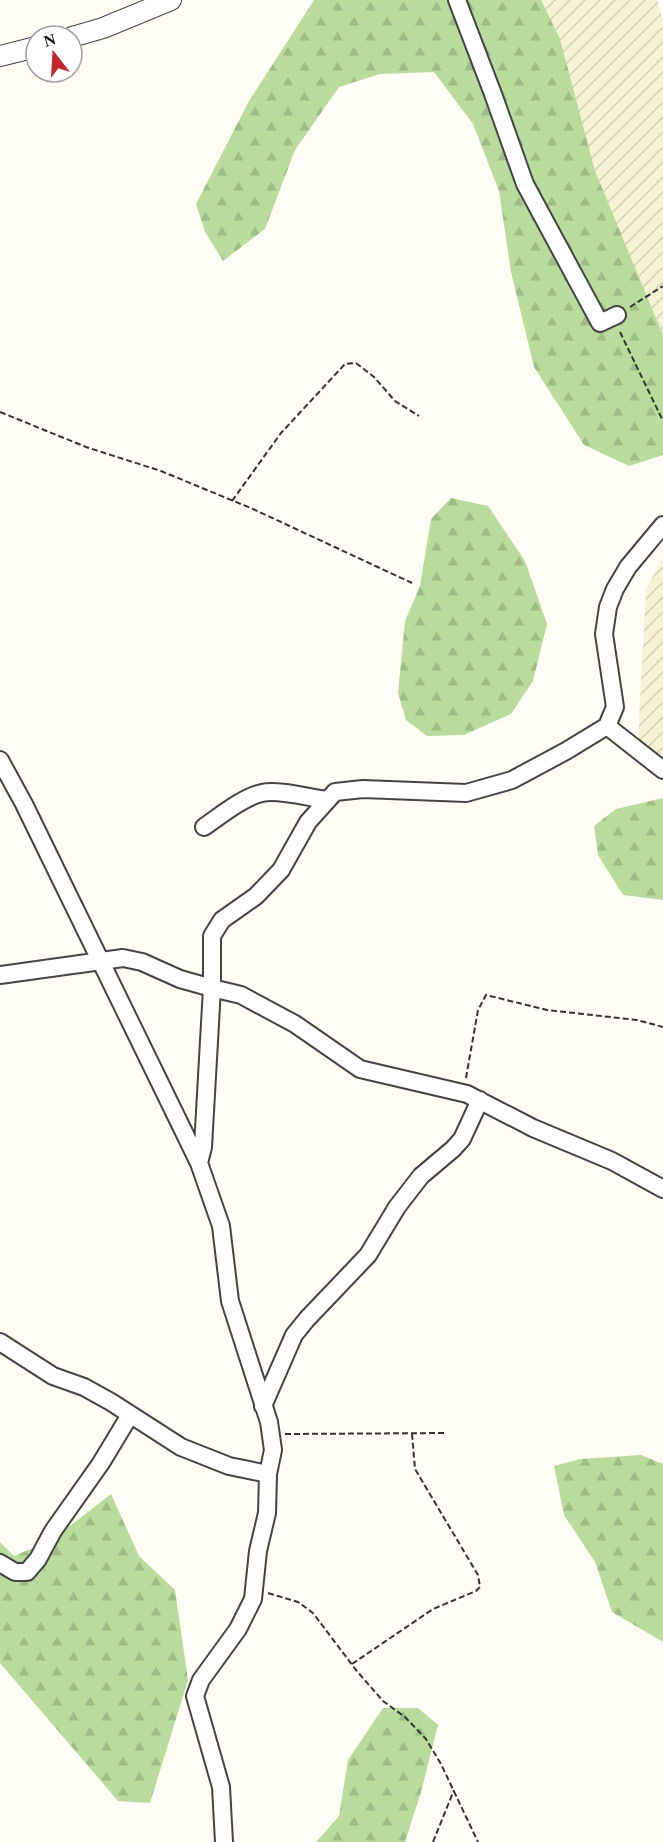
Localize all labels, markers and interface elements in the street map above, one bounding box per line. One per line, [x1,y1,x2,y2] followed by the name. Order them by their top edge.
[24,24,84,84] north arrow
[42,30,58,50] text: N

